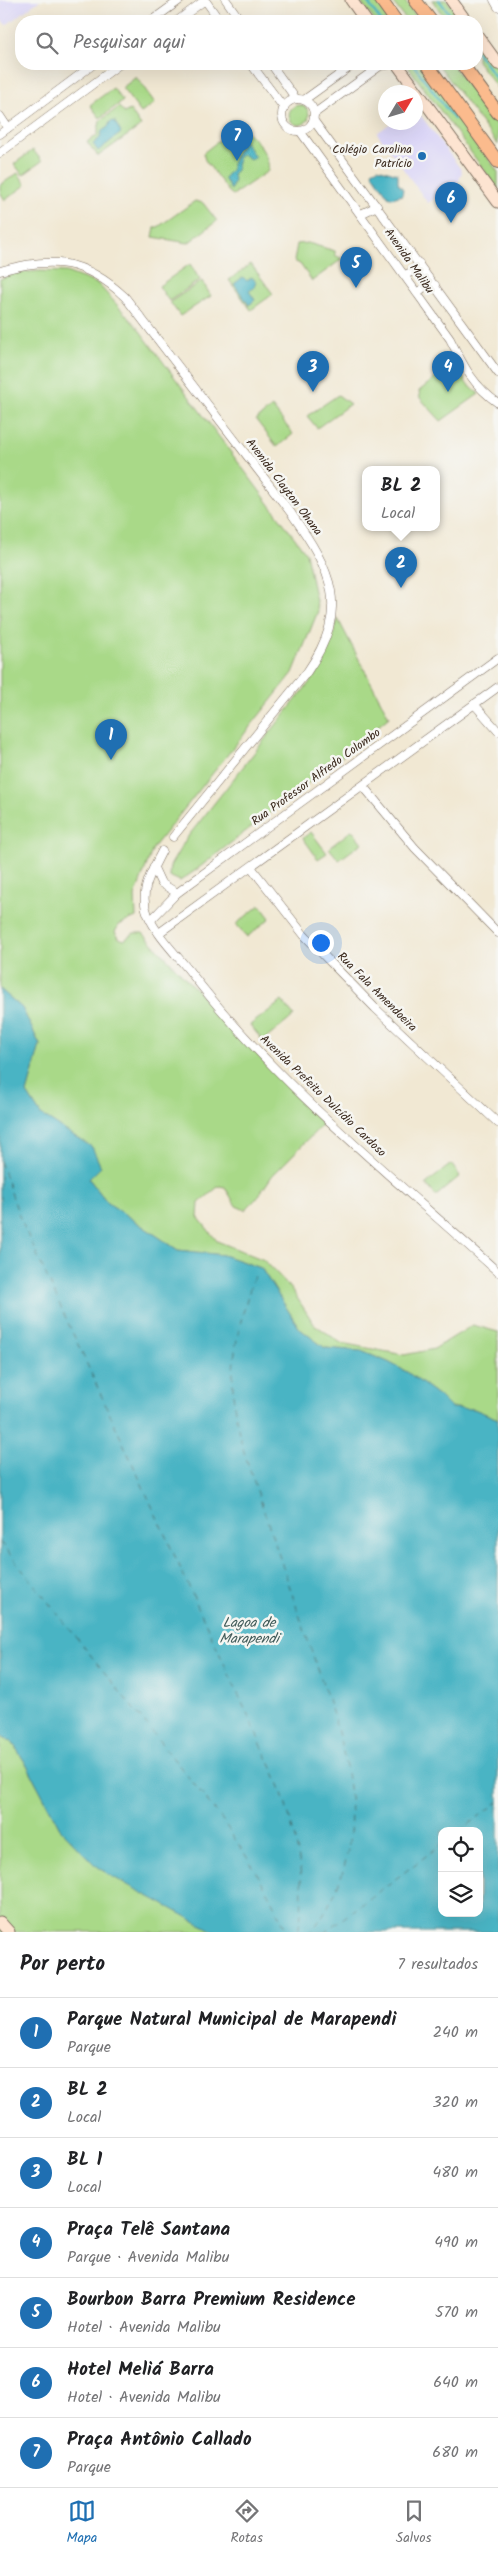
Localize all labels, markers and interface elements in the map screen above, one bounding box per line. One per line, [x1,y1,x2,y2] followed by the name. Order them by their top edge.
[15,15,483,70] search box
[73,28,185,58] text: Pesquisar aqui
[33,29,61,57] icon: search
[378,85,423,130] north arrow
[221,120,253,161] pin: 7
[332,140,412,173] place label: Colégio Carolina Patrício
[416,150,428,162] marker: Colégio Carolina Patrício
[435,182,467,223] pin: 6
[379,224,439,298] street label: Avenida Malibu
[340,247,372,288] pin: 5
[297,351,329,392] pin: 3
[432,351,464,392] pin: 4
[241,434,327,540] street label: Avenida Clayton Ohana
[362,466,440,531] popup
[381,471,421,501] text: BL 2
[381,501,415,526] text: Local
[385,547,417,588] pin: 2
[95,719,127,760] pin: 1
[247,723,385,831] street label: Rua Professor Alfredo Colombo
[308,930,334,956] your location
[333,948,422,1037] street label: Rua Fala Amendoeira
[255,1030,391,1162] street label: Avenida Prefeito Dulcídio Cardoso
[219,1612,281,1650] water label: Lagoa de Marapendi
[438,1827,483,1917] map controls
[438,1827,483,1872] button: locate
[438,1872,483,1917] button: layers
[20,1948,105,1981] text: Por perto
[398,1952,478,1977] text: 7 resultados
[67,2005,396,2035] text: Parque Natural Municipal de Marapendi
[34,2020,38,2045] text: 1
[433,2020,478,2045] text: 240 m
[67,2035,111,2060] text: Parque
[67,2075,108,2105] text: BL 2
[31,2090,41,2115] text: 2
[432,2090,478,2115] text: 320 m
[67,2105,102,2130] text: Local
[67,2145,102,2175] text: BL 1
[32,2160,40,2185] text: 3
[432,2160,478,2185] text: 480 m
[67,2175,102,2200] text: Local
[67,2215,230,2245] text: Praça Telê Santana
[32,2230,40,2255] text: 4
[434,2230,478,2255] text: 490 m
[67,2245,229,2270] text: Parque · Avenida Malibu
[67,2285,356,2315] text: Bourbon Barra Premium Residence
[32,2300,40,2325] text: 5
[435,2300,478,2325] text: 570 m
[67,2315,221,2340] text: Hotel · Avenida Malibu
[67,2355,214,2385] text: Hotel Meliá Barra
[32,2370,40,2395] text: 6
[433,2370,478,2395] text: 640 m
[67,2385,221,2410] text: Hotel · Avenida Malibu
[67,2425,252,2455] text: Praça Antônio Callado
[32,2440,40,2465] text: 7
[432,2440,478,2465] text: 680 m
[67,2455,111,2480] text: Parque
[67,2497,97,2549] tab: Mapa
[230,2497,263,2549] tab: Rotas
[396,2497,432,2549] tab: Salvos

